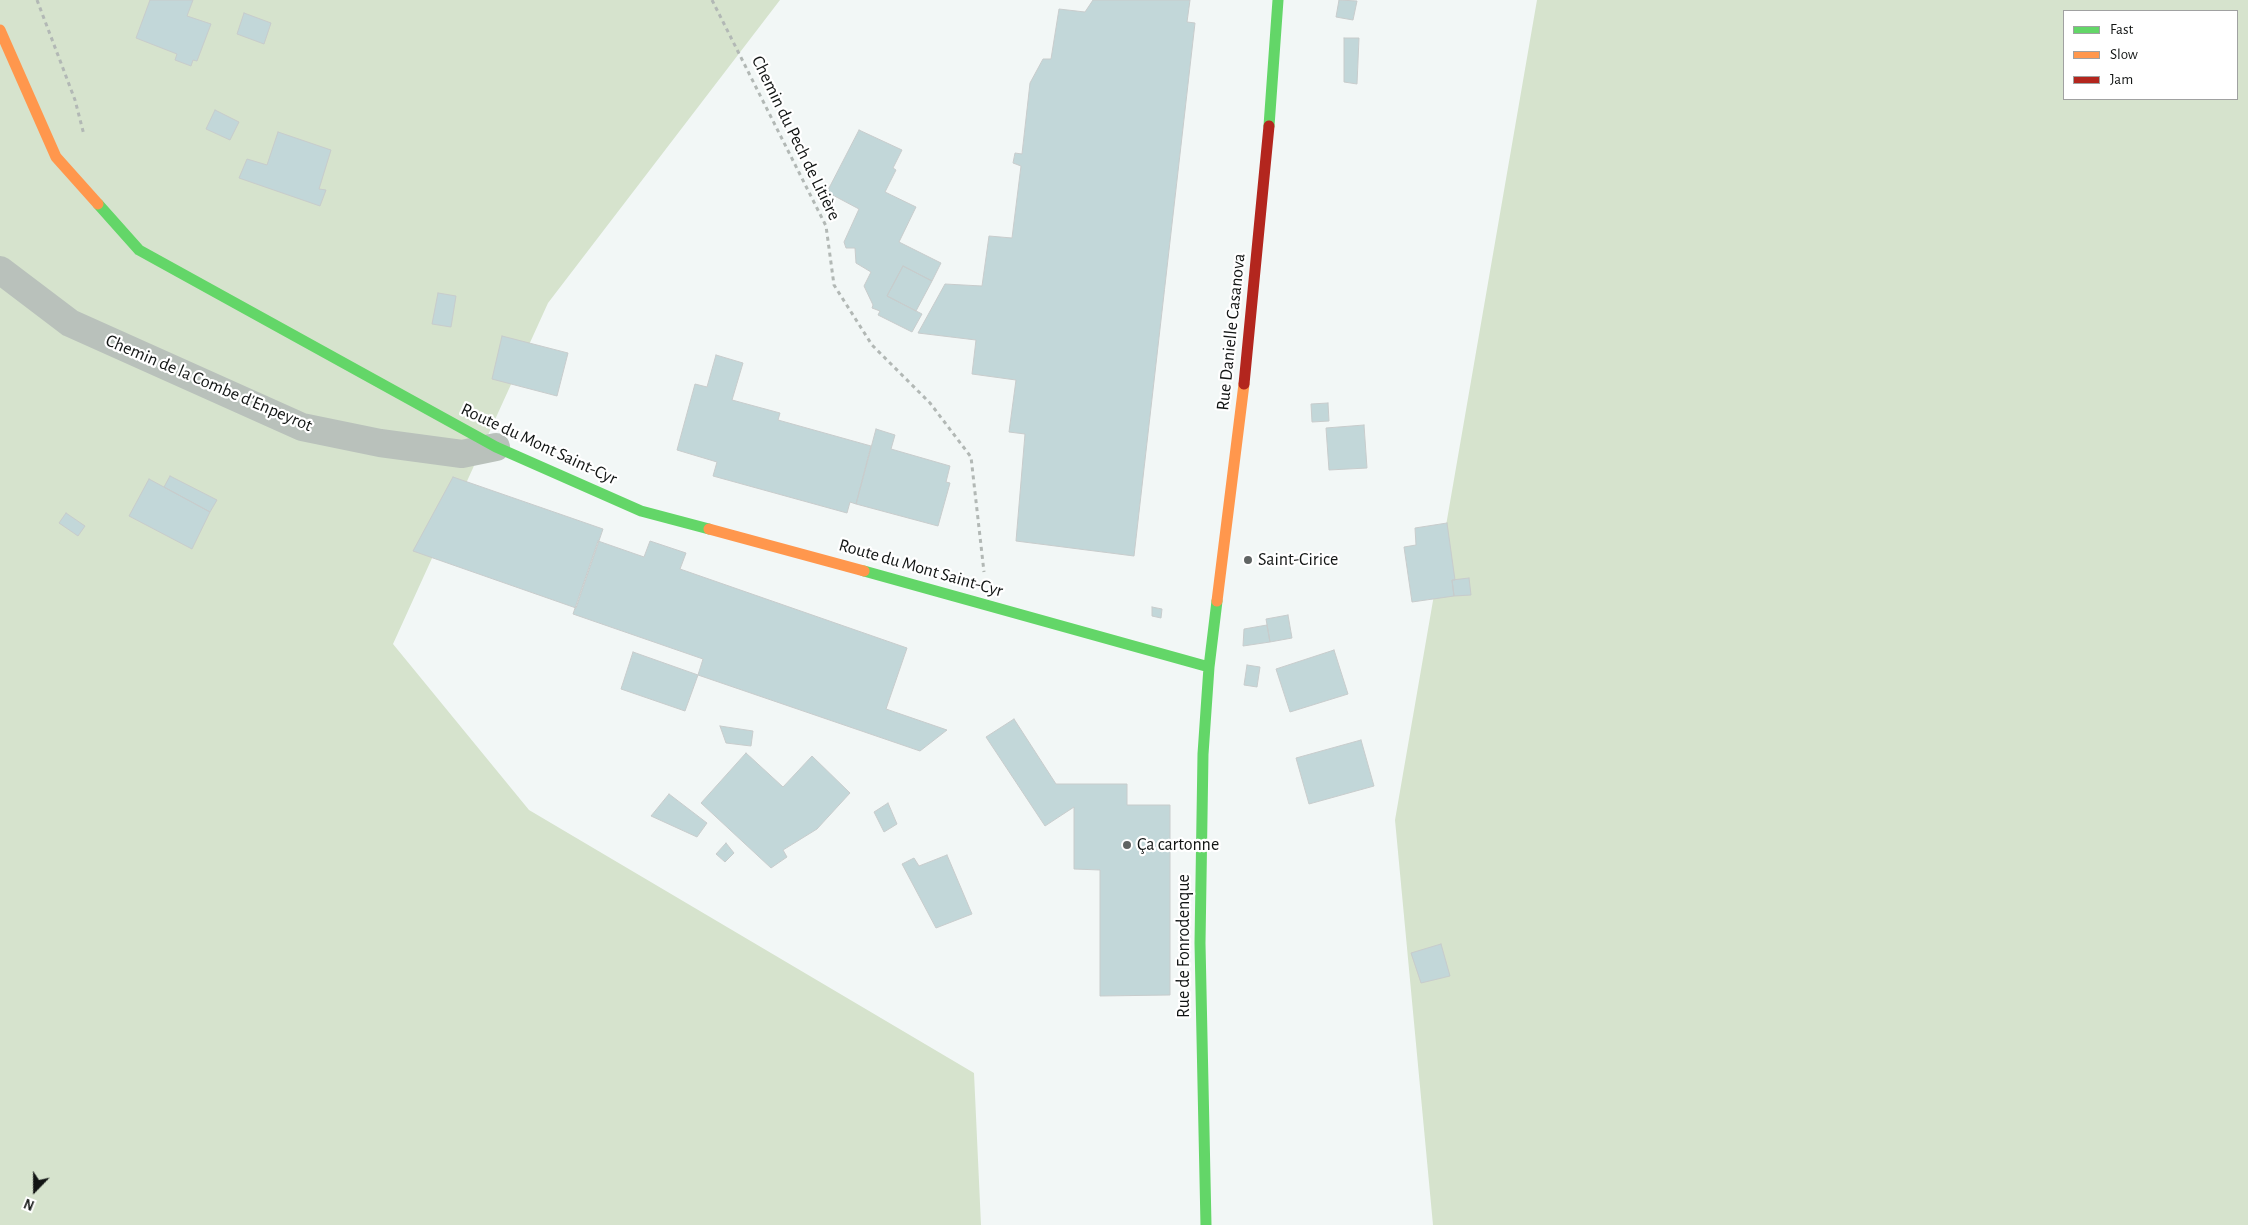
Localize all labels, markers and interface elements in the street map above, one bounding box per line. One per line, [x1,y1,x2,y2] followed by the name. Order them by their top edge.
[2063,10,2238,100] legend
[2110,22,2133,37] text: Fast
[2110,47,2138,62] text: Slow
[747,52,845,224] street label: Chemin du Pech de Litière
[2110,72,2133,87] text: Jam
[1212,252,1250,412] street label: Rue Danielle Casanova
[102,330,316,436] street label: Chemin de la Combe d'Enpeyrot
[457,398,621,490] street label: Route du Mont Saint-Cyr
[836,534,1006,602] street label: Route du Mont Saint-Cyr
[1258,549,1338,571] place label: Saint-Cirice
[1242,554,1254,566] marker: Saint-Cirice
[1137,834,1219,856] place label: Ça cartonne
[1121,839,1133,851] marker: Ça cartonne
[1173,874,1195,1018] street label: Rue de Fonrodenque
[10,1165,60,1215] north arrow
[22,1196,37,1212] text: N

